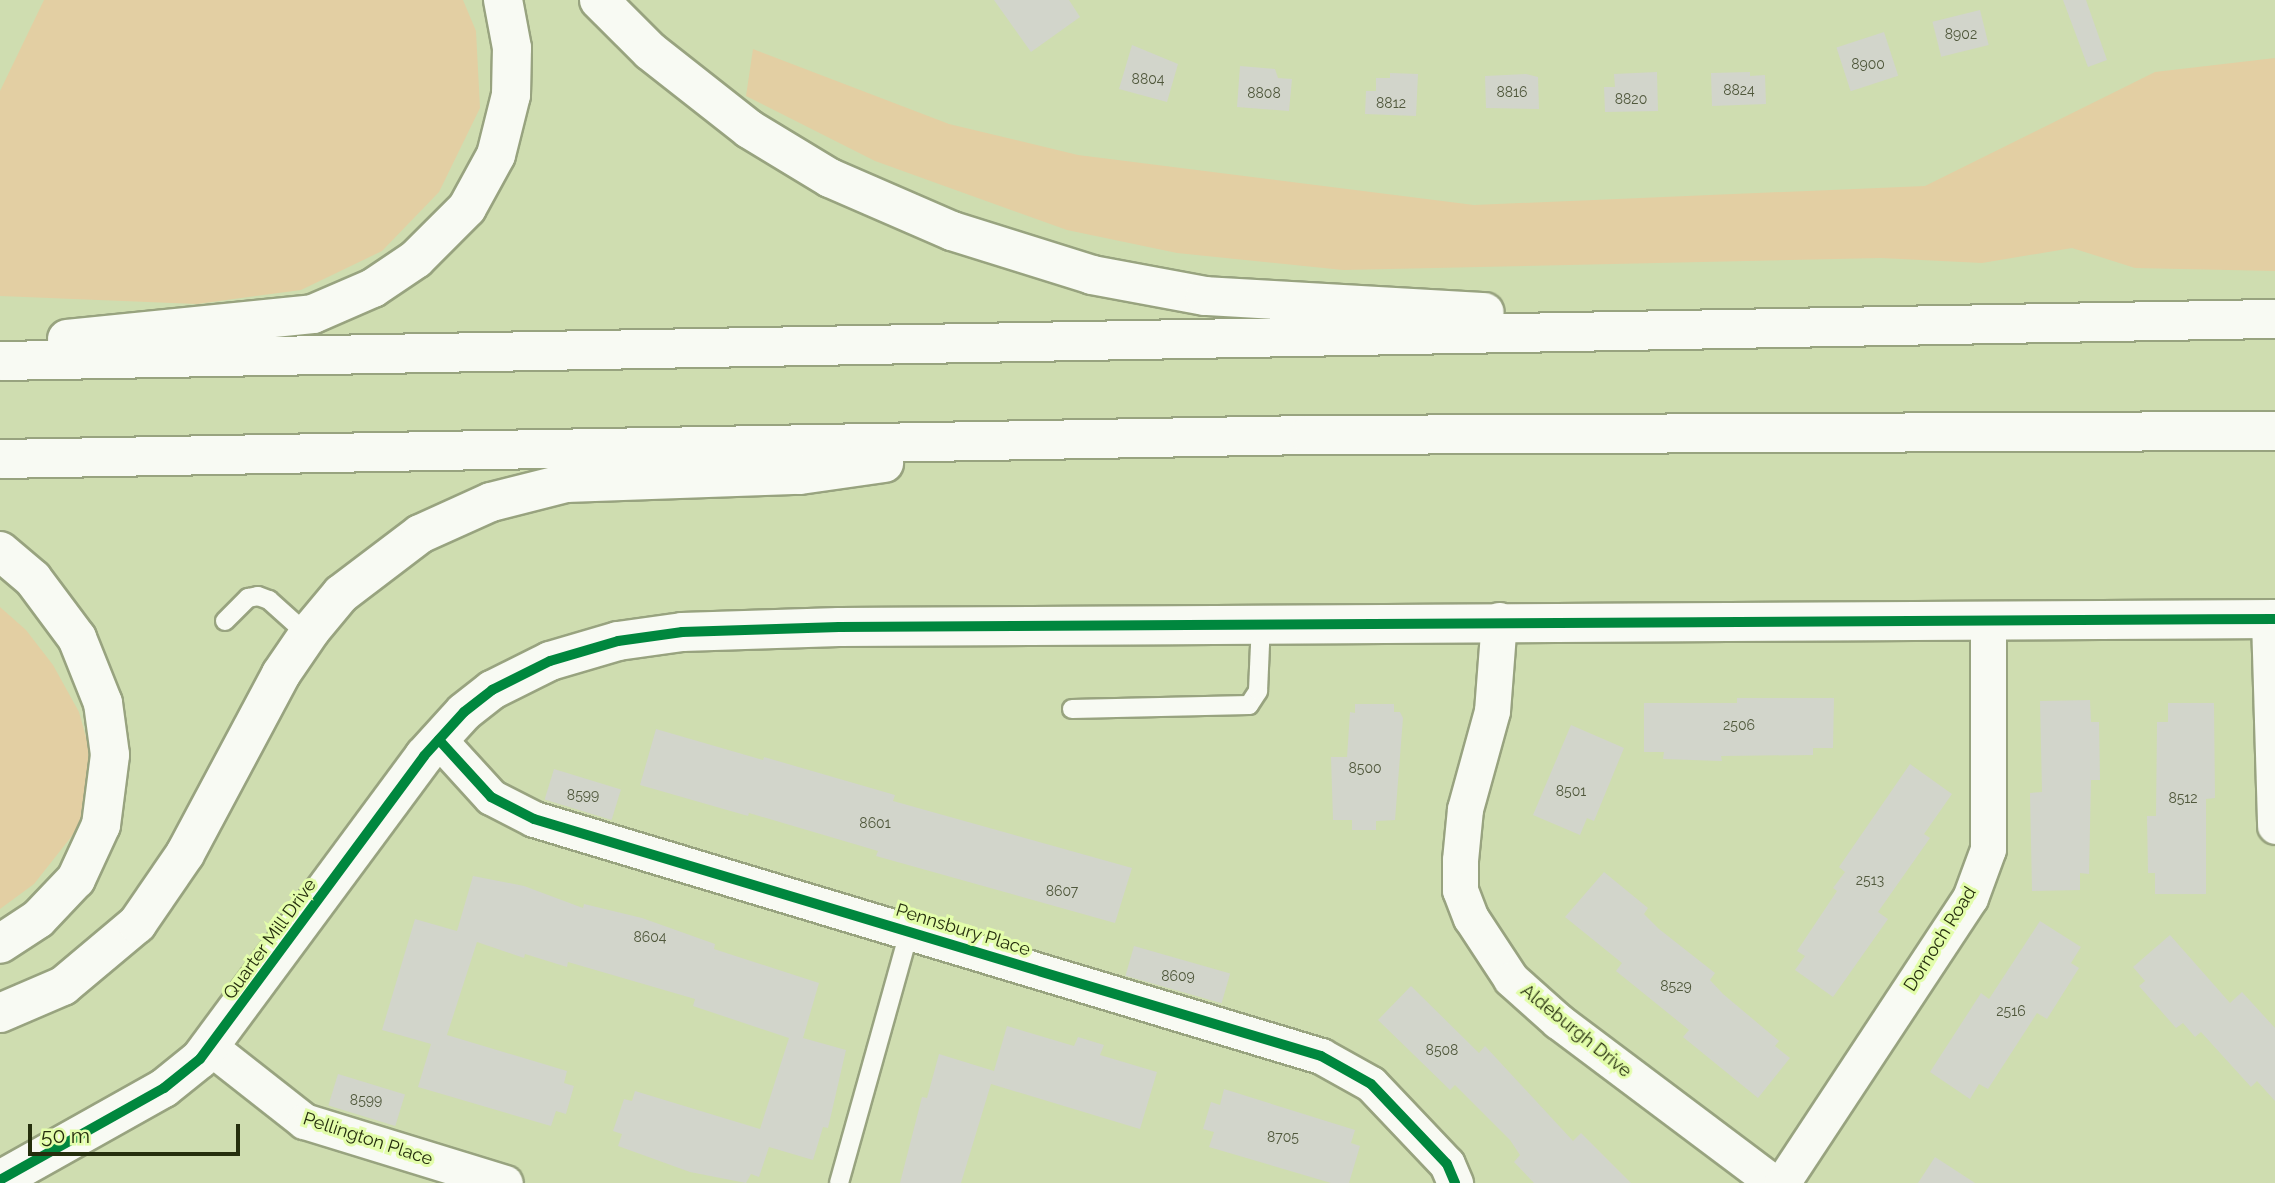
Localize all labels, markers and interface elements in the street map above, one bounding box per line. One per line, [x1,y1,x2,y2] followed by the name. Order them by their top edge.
[1945,26,1977,42] house number: 8902
[1851,56,1885,72] house number: 8900
[1132,71,1164,87] house number: 8804
[1723,82,1755,98] house number: 8824
[1496,84,1528,100] house number: 8816
[1247,85,1281,101] house number: 8808
[1615,91,1647,107] house number: 8820
[1376,95,1406,111] house number: 8812
[1723,717,1755,733] house number: 2506
[1348,760,1382,776] house number: 8500
[1556,783,1586,799] house number: 8501
[567,787,599,803] house number: 8599
[2168,790,2198,806] house number: 8512
[859,815,891,831] house number: 8601
[1856,872,1884,888] house number: 2513
[219,874,321,1004] street label: Quarter Mill Drive
[1046,883,1078,899] house number: 8607
[1899,883,1981,995] street label: Dornoch Road
[893,899,1033,961] street label: Pennsbury Place
[634,929,666,945] house number: 8604
[1161,968,1195,984] house number: 8609
[1660,978,1692,994] house number: 8529
[1516,980,1636,1082] street label: Aldeburgh Drive
[1996,1003,2026,1019] house number: 2516
[1426,1042,1458,1058] house number: 8508
[350,1092,382,1108] house number: 8599
[301,1108,435,1170] street label: Pellington Place
[32,1110,243,1154] scale bar
[41,1123,90,1148] text: 50 m
[1267,1129,1299,1145] house number: 8705

